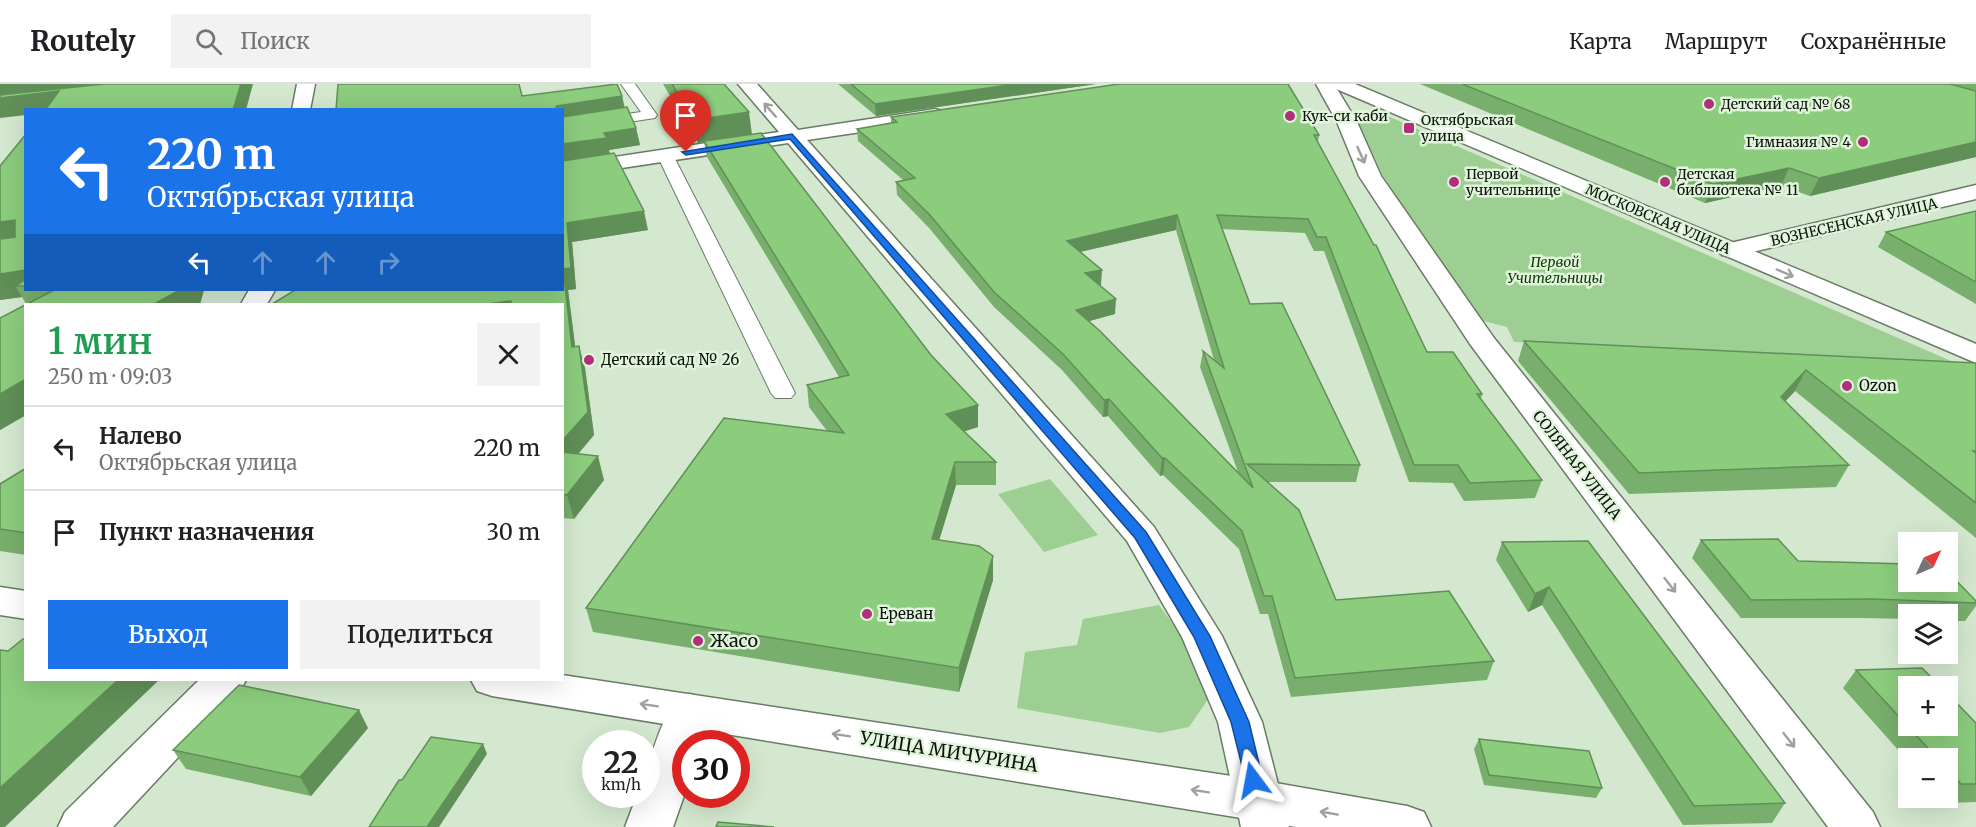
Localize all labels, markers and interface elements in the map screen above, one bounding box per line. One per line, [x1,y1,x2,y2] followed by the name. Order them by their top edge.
[171,14,591,68] search box
[30,23,135,59] text: Routely
[192,25,225,58] icon: search
[240,27,310,55] text: Поиск
[1569,28,1632,55] text: Карта
[1665,28,1768,55] text: Маршрут
[1801,28,1946,55] text: Сохранённые
[660,90,711,152] pin
[1721,95,1850,113] place label: Детский сад № 68
[1702,97,1716,111] marker: Детский сад № 68
[669,99,702,132] icon: arrive
[763,102,776,118] one-way arrow
[1302,107,1388,125] place label: Кук-си каби
[1283,109,1297,123] marker: Кук-си каби
[1421,111,1514,145] place label: Октябрьская улица
[1402,121,1416,135] marker: Октябрьская улица
[147,128,275,180] text: 220 m
[48,132,126,210] icon: left
[1746,133,1851,151] place label: Гимназия № 4
[1856,135,1870,149] marker: Гимназия № 4
[1356,145,1367,164] one-way arrow
[1466,165,1561,199] place label: Первой учительнице
[1677,165,1798,199] place label: Детская библиотека № 11
[1447,175,1461,189] marker: Первой учительнице
[1658,175,1672,189] marker: Детская библиотека № 11
[147,180,414,214] text: Октябрьская улица
[1583,180,1734,258] street label: МОСКОВСКАЯ УЛИЦА
[1769,194,1939,250] street label: ВОЗНЕСЕНСКАЯ УЛИЦА
[183,246,216,279] icon: left
[246,246,279,279] icon: ahead
[309,246,342,279] icon: ahead
[372,246,405,279] icon: right
[1507,253,1603,287] park label: Первой Учительницы
[1775,268,1793,279] one-way arrow
[48,319,152,364] text: 1 мин
[477,323,540,386] button: close
[601,350,739,369] place label: Детский сад № 26
[582,353,596,367] marker: Детский сад № 26
[48,364,172,389] text: 250 m · 09:03
[1859,376,1897,395] place label: Ozon
[1840,379,1854,393] marker: Ozon
[1529,406,1626,523] street label: СОЛЯНАЯ УЛИЦА
[99,422,182,450] text: Налево
[48,432,81,465] icon: left
[473,434,540,462] text: 220 m
[99,450,297,475] text: Октябрьская улица
[48,516,81,549] icon: arrive
[99,518,314,546] text: Пункт назначения
[486,518,540,546] text: 30 m
[1898,532,1958,592] north arrow
[1898,532,1958,808] map controls
[1664,577,1676,593] one-way arrow
[48,600,288,669] button: Выход
[300,600,540,669] button: Поделиться
[879,604,933,623] place label: Ереван
[1898,604,1958,664] button: layers
[860,607,874,621] marker: Ереван
[710,629,758,652] place label: Жасо
[691,634,705,648] marker: Жасо
[1898,676,1958,736] button: +
[639,699,659,710] one-way arrow
[858,726,1040,777] street label: УЛИЦА МИЧУРИНА
[832,729,852,740] one-way arrow
[672,730,750,808] speed limit sign: 30
[1783,731,1796,747] one-way arrow
[604,743,638,781] text: 22
[1221,748,1285,812] position arrow
[1898,748,1958,808] button: −
[601,775,641,794] text: km/h
[1191,785,1210,796] one-way arrow
[1319,807,1339,818] one-way arrow

